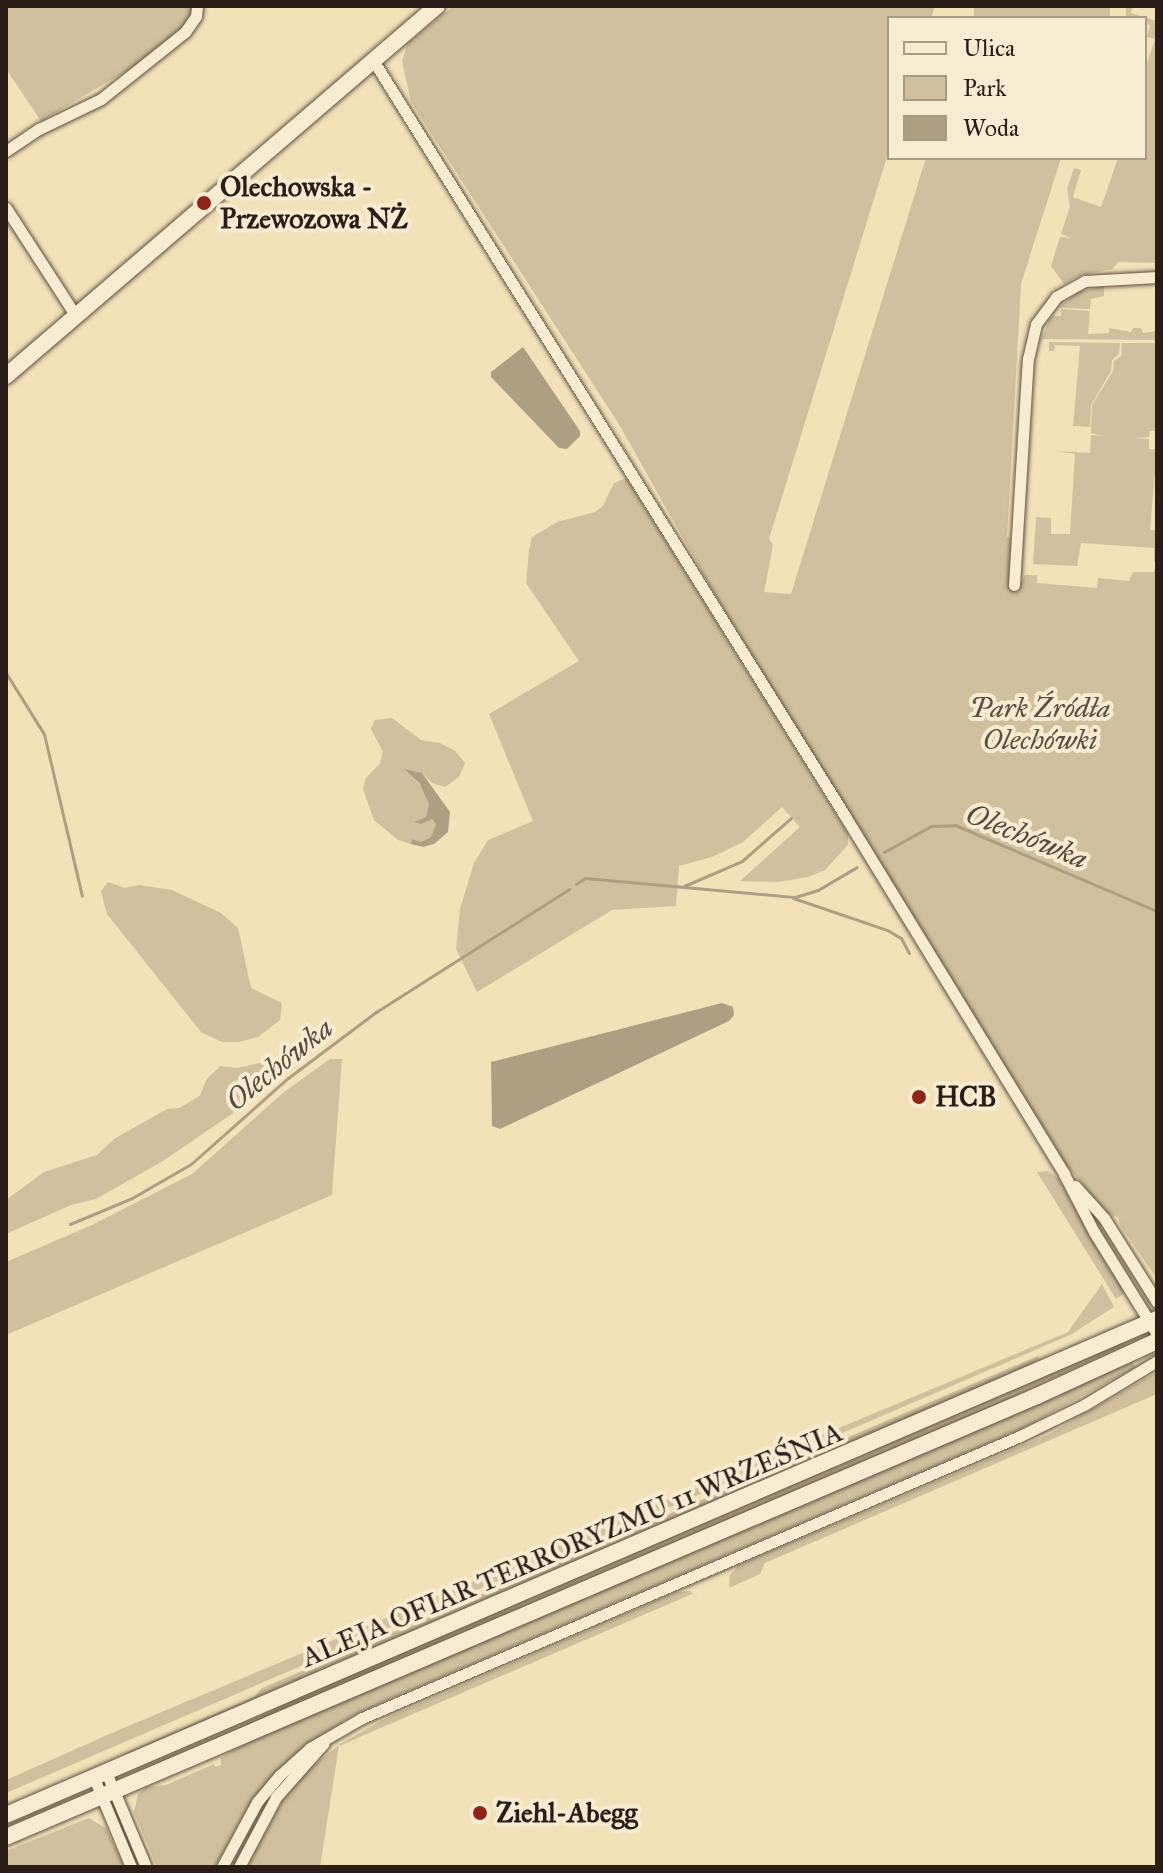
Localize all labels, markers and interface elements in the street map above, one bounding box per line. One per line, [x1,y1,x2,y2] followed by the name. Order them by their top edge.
[887,16,1147,160] legend
[963,33,1015,63] text: Ulica
[963,73,1006,103] text: Park
[963,113,1019,143] text: Woda
[220,170,408,236] place label: Olechowska - Przewozowa NŻ
[195,194,213,212] marker: Olechowska - Przewozowa NŻ
[970,691,1110,757] park label: Park Źródła Olechówki
[961,795,1093,877] water label: Olechówka
[218,1010,340,1118] water label: Olechówka
[935,1080,997,1114] place label: HCB
[910,1088,928,1106] marker: HCB
[296,1415,848,1675] street label: ALEJA OFIAR TERRORYZMU 11 WRZEŚNIA
[496,1796,637,1830] place label: Ziehl-Abegg
[471,1804,489,1822] marker: Ziehl-Abegg

